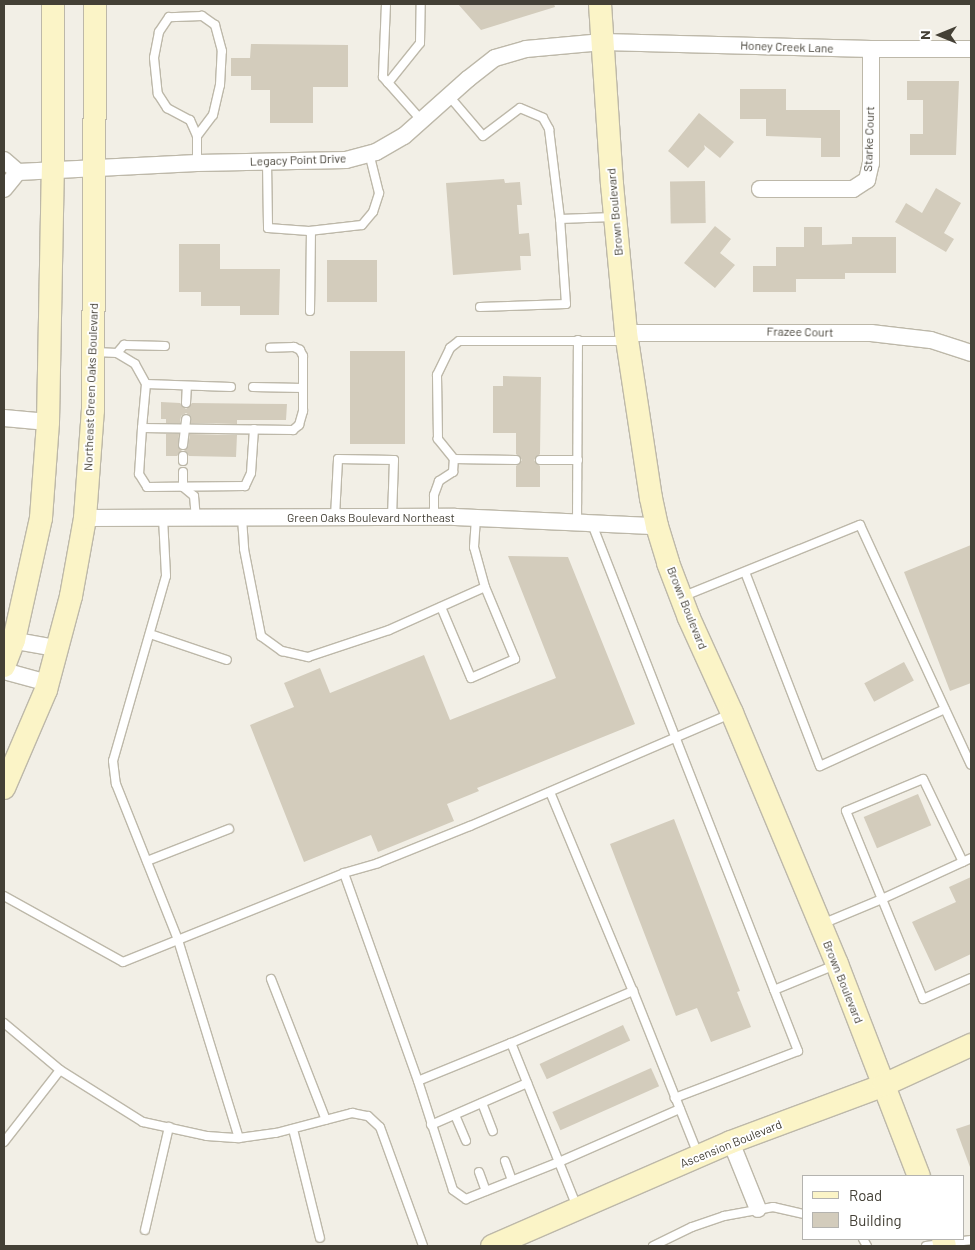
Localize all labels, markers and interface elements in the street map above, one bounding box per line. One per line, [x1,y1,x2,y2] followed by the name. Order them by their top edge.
[915,10,965,60] north arrow
[916,30,933,40] text: N
[740,38,834,56] street label: Honey Creek Lane
[861,106,877,172] street label: Starke Court
[250,151,346,169] street label: Legacy Point Drive
[604,168,626,256] street label: Brown Boulevard
[81,303,101,471] street label: Northeast Green Oaks Boulevard
[766,324,834,340] street label: Frazee Court
[287,511,455,525] street label: Green Oaks Boulevard Northeast
[664,565,710,651] street label: Brown Boulevard
[820,939,866,1025] street label: Brown Boulevard
[678,1117,784,1171] street label: Ascension Boulevard
[802,1175,965,1240] legend
[849,1186,882,1204] text: Road
[849,1211,902,1229] text: Building

